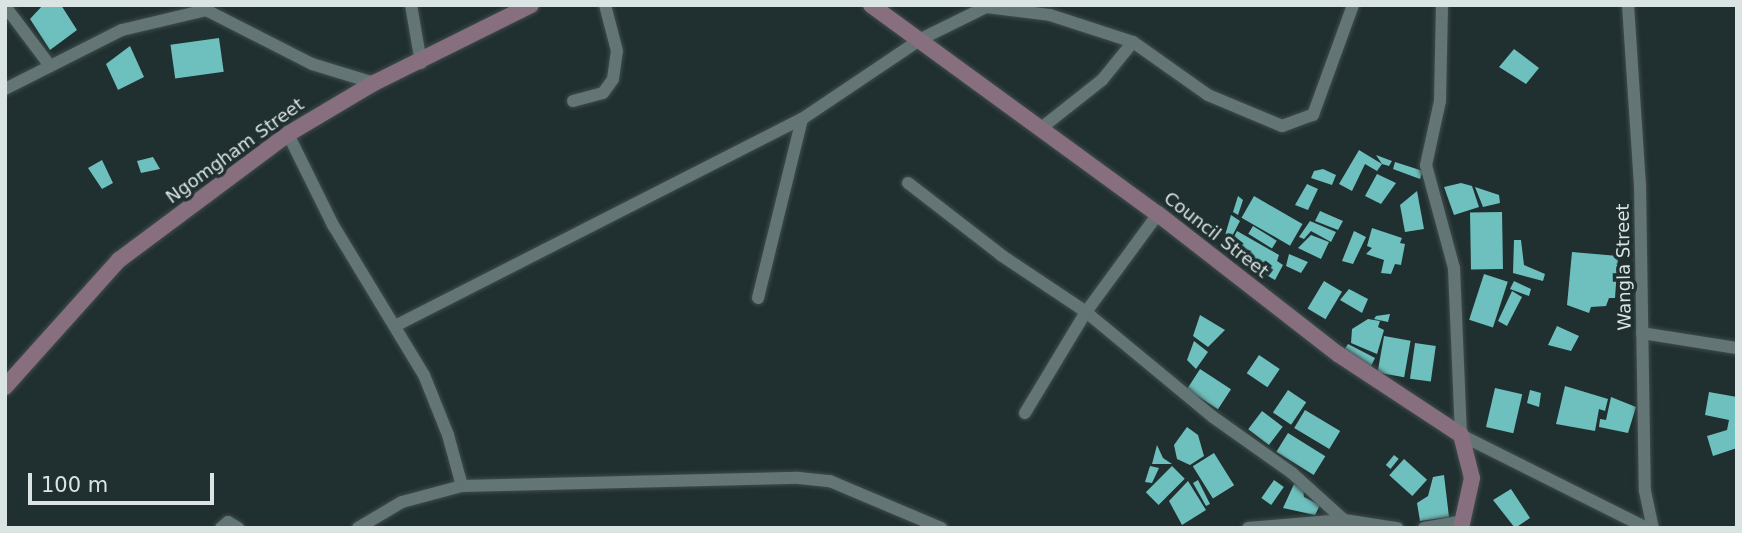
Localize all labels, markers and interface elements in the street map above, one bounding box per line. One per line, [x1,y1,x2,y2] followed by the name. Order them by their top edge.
[162,94,308,208] street label: Ngomgham Street
[1159,187,1273,283] street label: Council Street
[1612,203,1636,331] street label: Wangla Street
[32,460,217,504] scale bar
[41,473,108,497] text: 100 m

